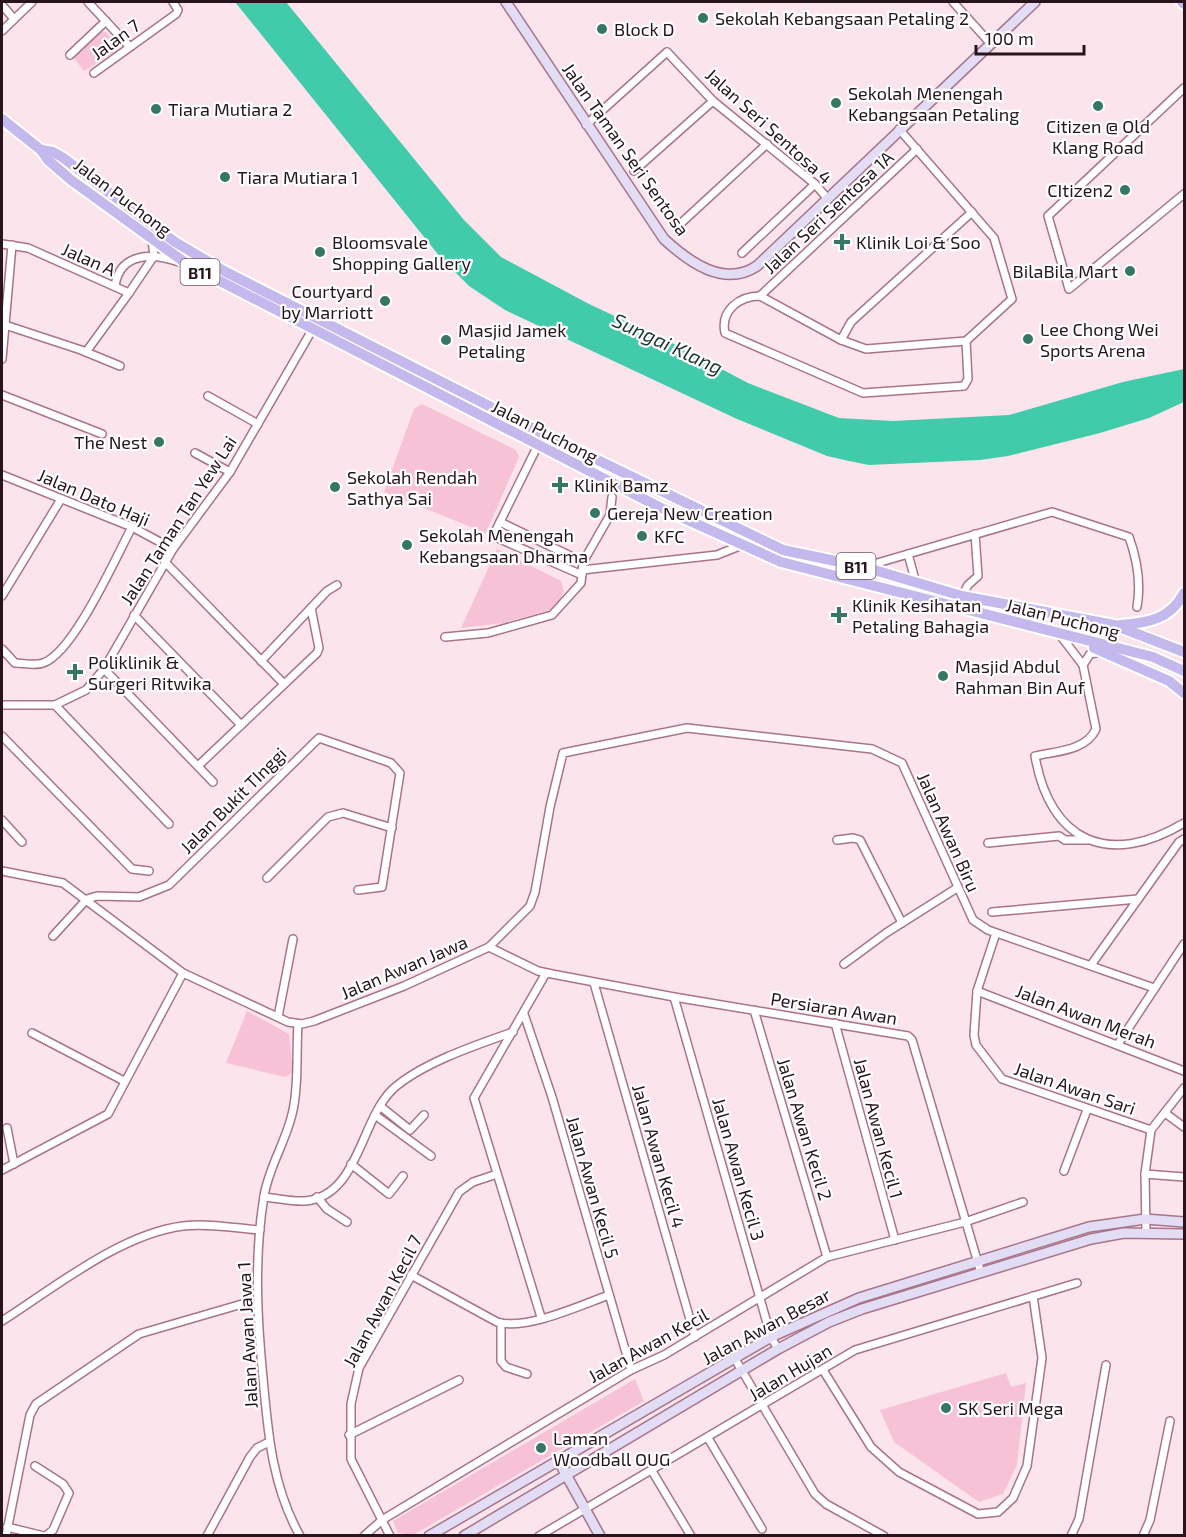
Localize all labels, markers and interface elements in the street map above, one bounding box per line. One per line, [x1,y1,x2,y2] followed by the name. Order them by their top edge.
[715,7,969,29] place label: Sekolah Kebangsaan Petaling 2
[696,11,710,25] marker: Sekolah Kebangsaan Petaling 2
[86,14,144,64] street label: Jalan 7
[614,18,674,40] place label: Block D
[976,18,1084,56] scale bar
[595,22,609,36] marker: Block D
[985,27,1034,49] text: 100 m
[558,58,694,240] street label: Jalan Taman Seri Sentosa
[701,63,837,189] street label: Jalan Seri Sentosa 4
[848,82,1019,125] place label: Sekolah Menengah Kebangsaan Petaling
[829,96,843,110] marker: Sekolah Menengah Kebangsaan Petaling
[168,98,292,120] place label: Tiara Mutiara 2
[1091,99,1105,113] marker: Citizen @ Old Klang Road
[149,102,163,116] marker: Tiara Mutiara 2
[1046,115,1150,158] place label: Citizen @ Old Klang Road
[758,145,898,278] street label: Jalan Seri Sentosa 1A
[70,153,176,241] street label: Jalan Puchong
[237,166,358,188] place label: Tiara Mutiara 1
[218,170,232,184] marker: Tiara Mutiara 1
[1047,179,1113,201] place label: CItizen2
[1118,183,1132,197] marker: CItizen2
[332,231,471,274] place label: Bloomsvale Shopping Gallery
[856,231,981,253] place label: Klinik Loi & Soo
[833,233,851,251] marker: Klinik Loi & Soo
[59,237,120,281] street label: Jalan A
[313,245,327,259] marker: Bloomsvale Shopping Gallery
[180,259,220,285] road number: B11
[1013,260,1118,282] place label: BilaBila Mart
[1123,264,1137,278] marker: BilaBila Mart
[281,280,373,323] place label: Courtyard by Marriott
[378,294,392,308] marker: Courtyard by Marriott
[609,307,727,379] water label: Sungai Klang
[1040,318,1159,361] place label: Lee Chong Wei Sports Arena
[458,319,566,362] place label: Masjid Jamek Petaling
[1021,332,1035,346] marker: Lee Chong Wei Sports Arena
[439,333,453,347] marker: Masjid Jamek Petaling
[488,395,602,467] street label: Jalan Puchong
[74,431,147,453] place label: The Nest
[115,431,241,609] street label: Jalan Taman Tan Yew Lai
[152,435,166,449] marker: The Nest
[35,464,153,530] street label: Jalan Dato Haji
[347,466,477,509] place label: Sekolah Rendah Sathya Sai
[574,474,668,496] place label: Klinik Bamz
[551,476,569,494] marker: Klinik Bamz
[328,480,342,494] marker: Sekolah Rendah Sathya Sai
[607,502,773,524] place label: Gereja New Creation
[588,506,602,520] marker: Gereja New Creation
[419,524,588,567] place label: Sekolah Menengah Kebangsaan Dharma
[654,525,684,547] place label: KFC
[635,529,649,543] marker: KFC
[400,538,414,552] marker: Sekolah Menengah Kebangsaan Dharma
[836,553,876,579] road number: B11
[1004,593,1122,643] street label: Jalan Puchong
[852,594,989,637] place label: Klinik Kesihatan Petaling Bahagia
[830,606,848,624] marker: Klinik Kesihatan Petaling Bahagia
[88,651,212,694] place label: Poliklinik & Surgeri Ritwika
[955,655,1086,698] place label: Masjid Abdul Rahman Bin Auf
[66,663,84,681] marker: Poliklinik & Surgeri Ritwika
[936,669,950,683] marker: Masjid Abdul Rahman Bin Auf
[175,742,291,858] street label: Jalan Bukit TInggi
[913,769,985,895] street label: Jalan Awan Biru
[337,930,471,1004] street label: Jalan Awan Jawa
[1013,979,1159,1053] street label: Jalan Awan Merah
[769,987,899,1029] street label: Persiaran Awan
[773,1055,837,1203] street label: Jalan Awan Kecil 2
[850,1055,908,1201] street label: Jalan Awan Kecil 1
[1011,1057,1139,1119] street label: Jalan Awan Sari
[628,1082,690,1230] street label: Jalan Awan Kecil 4
[708,1095,770,1243] street label: Jalan Awan Kecil 3
[562,1113,624,1261] street label: Jalan Awan Kecil 5
[338,1231,426,1371] street label: Jalan Awan Kecil 7
[232,1261,262,1409] street label: Jalan Awan Jawa 1
[698,1283,834,1369] street label: Jalan Awan Besar
[584,1303,713,1387] street label: Jalan Awan Kecil
[745,1339,835,1405] street label: Jalan Hujan
[958,1397,1063,1419] place label: SK Seri Mega
[939,1401,953,1415] marker: SK Seri Mega
[553,1427,670,1470] place label: Laman Woodball OUG
[534,1441,548,1455] marker: Laman Woodball OUG

